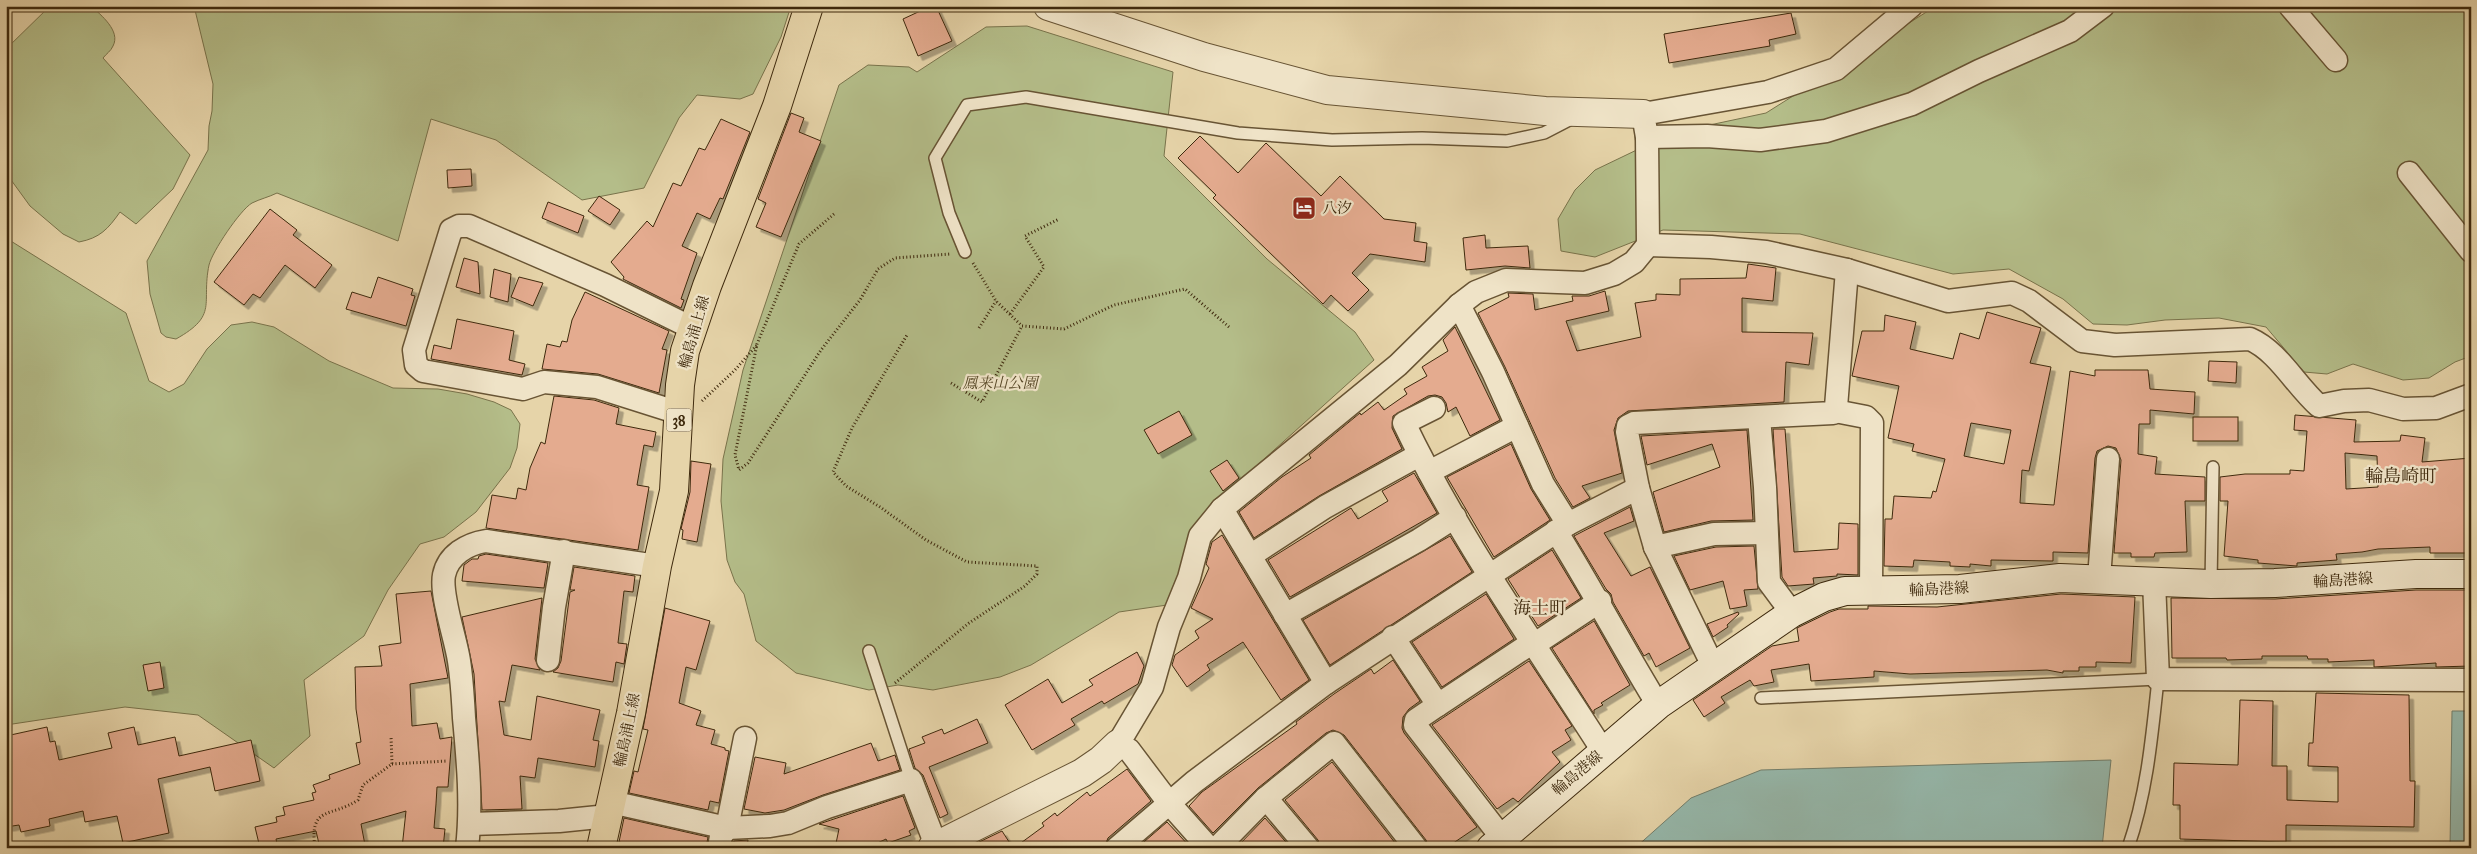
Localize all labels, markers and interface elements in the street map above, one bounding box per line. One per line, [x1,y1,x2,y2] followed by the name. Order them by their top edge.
[1291,195,1317,221] hotel icon: 八汐
[1322,199,1352,217] place label: 八汐
[675,293,713,371] street label: 輪島浦上線
[962,374,1040,392] park label: 鳳来山公園
[666,408,692,432] road number: 38
[2365,465,2437,487] district label: 輪島崎町
[2312,569,2374,591] street label: 輪島港線
[1909,578,1969,600] street label: 輪島港線
[1513,597,1567,619] district label: 海士町
[610,691,644,769] street label: 輪島浦上線
[1548,747,1606,799] street label: 輪島港線

